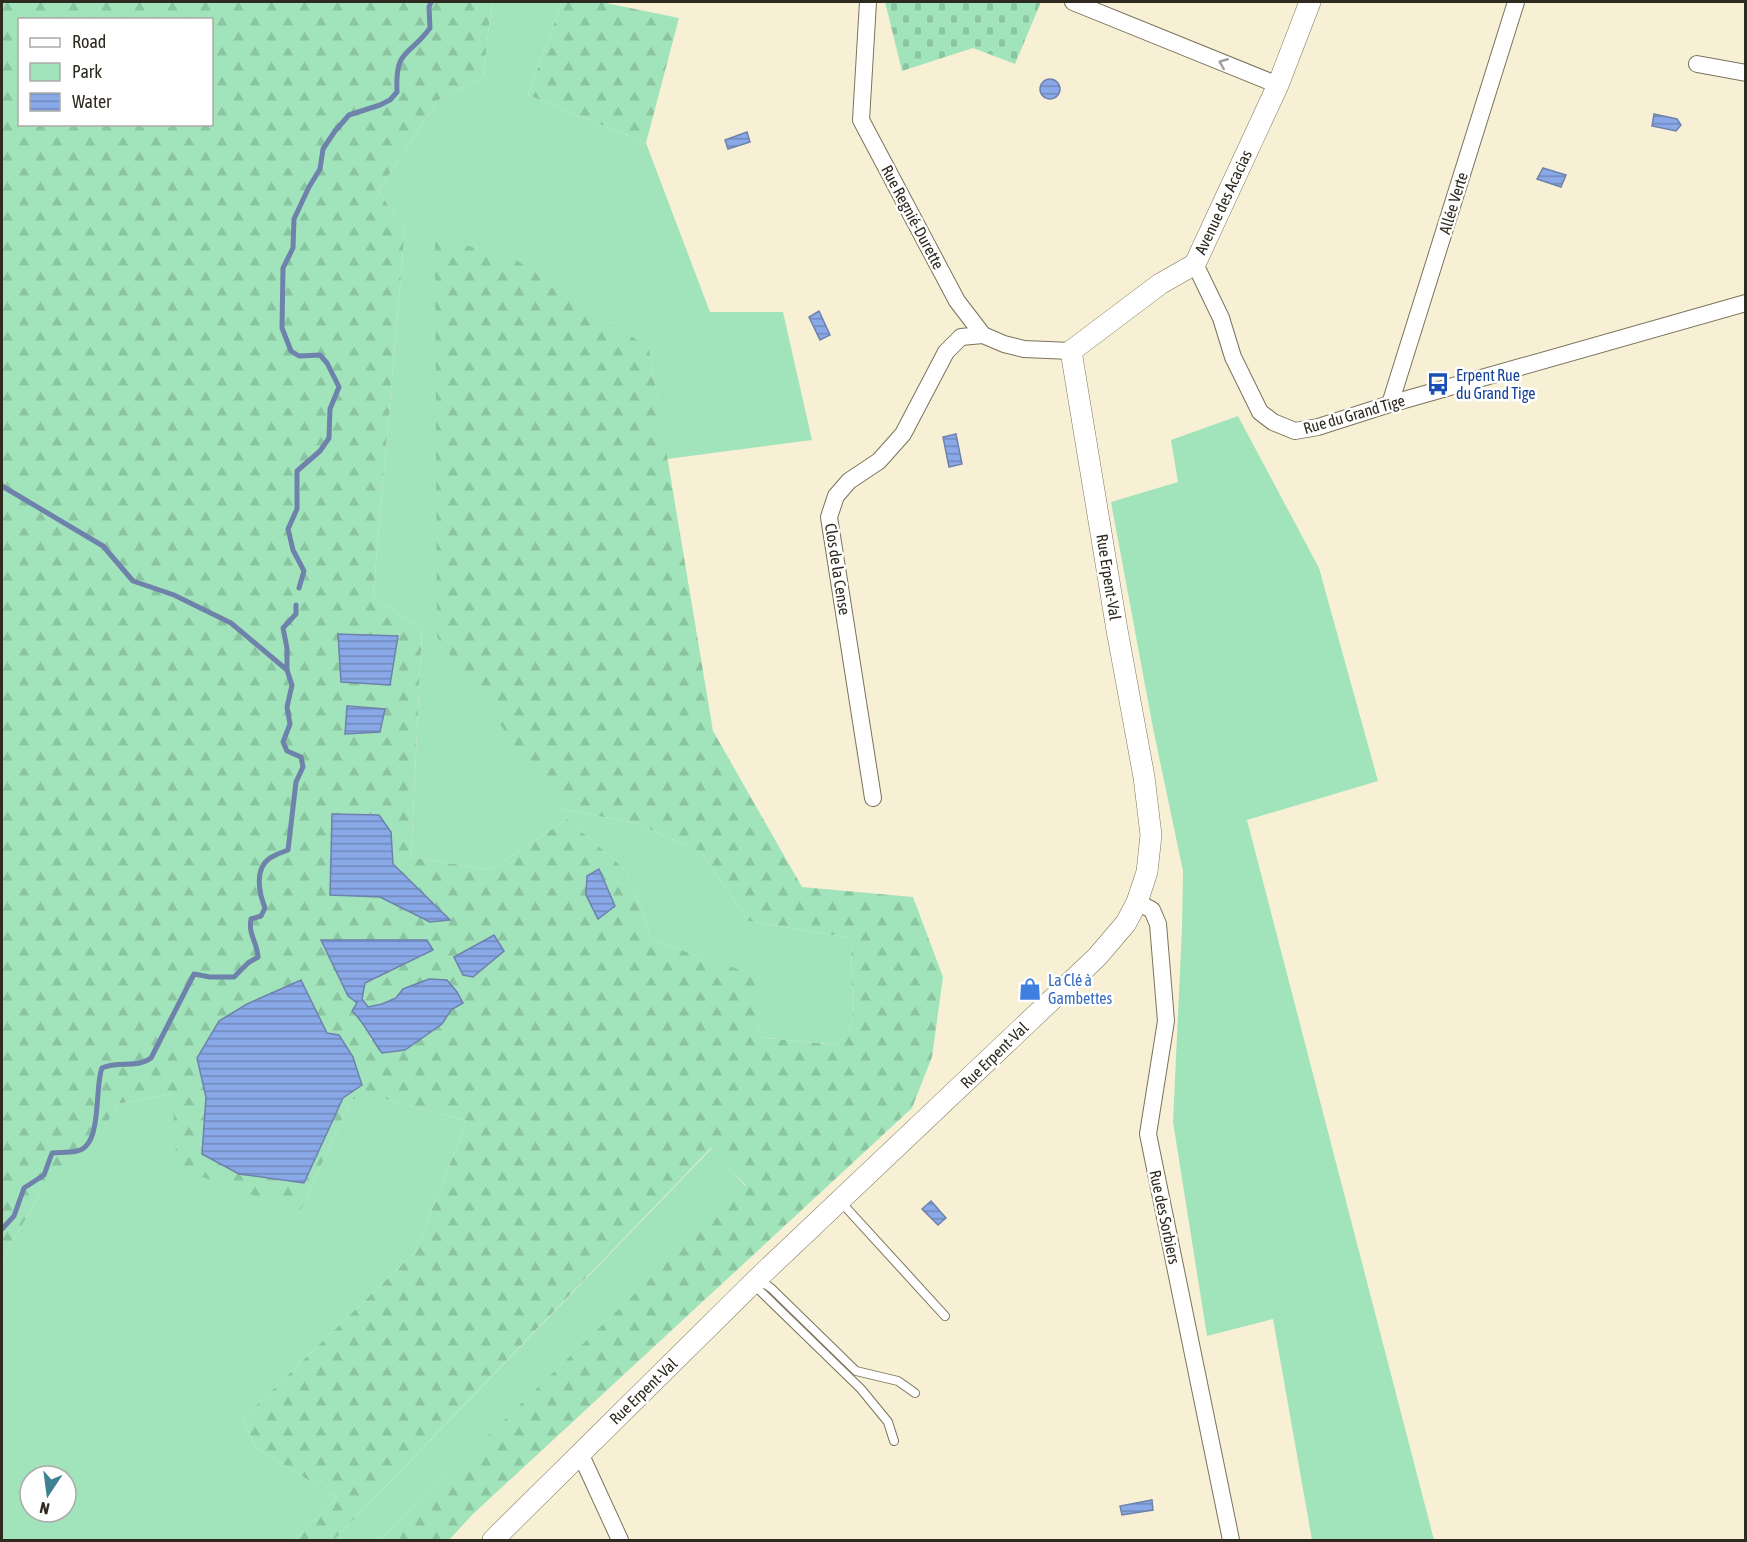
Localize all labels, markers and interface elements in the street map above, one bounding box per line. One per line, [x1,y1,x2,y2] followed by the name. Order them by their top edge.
[18,18,213,126] legend
[72,31,106,52] text: Road
[1219,58,1230,70] one-way arrow
[72,61,102,82] text: Park
[72,91,112,112] text: Water
[1191,147,1255,257] street label: Avenue des Acacias
[877,162,948,272] street label: Rue Regnié-Durette
[1435,170,1471,236] street label: Allée Verte
[1456,366,1536,403] place label: Erpent Rue du Grand Tige
[1425,371,1451,397] bus stop icon: Erpent Rue du Grand Tige
[1301,391,1407,438] street label: Rue du Grand Tige
[822,522,854,616] street label: Clos de la Cense
[1092,533,1125,622] street label: Rue Erpent-Val
[1048,971,1113,1007] place label: La Clé à Gambettes
[1017,976,1043,1002] shop icon: La Clé à Gambettes
[956,1018,1033,1092] street label: Rue Erpent-Val
[1146,1168,1184,1266] street label: Rue des Sorbiers
[605,1354,682,1428] street label: Rue Erpent-Val
[18,1464,78,1524] north arrow
[38,1499,51,1518] text: N

